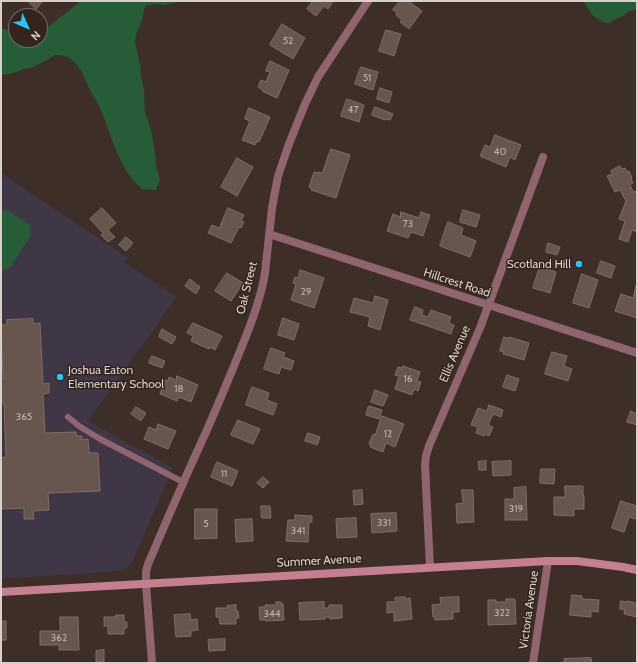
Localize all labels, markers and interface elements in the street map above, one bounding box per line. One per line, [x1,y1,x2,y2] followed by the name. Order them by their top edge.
[8,8,48,48] north arrow
[28,28,43,43] text: N
[283,35,293,47] house number: 52
[363,72,371,84] house number: 51
[348,104,358,116] house number: 47
[494,146,506,158] house number: 40
[403,218,413,230] house number: 73
[507,257,571,271] place label: Scotland Hill
[574,259,584,269] marker: Scotland Hill
[234,260,260,316] street label: Oak Street
[422,265,492,301] street label: Hillcrest Road
[301,286,311,298] house number: 29
[437,323,473,385] street label: Ellis Avenue
[68,363,164,391] place label: Joshua Eaton Elementary School
[55,372,65,382] marker: Joshua Eaton Elementary School
[404,373,412,385] house number: 16
[174,383,184,395] house number: 18
[16,411,32,423] house number: 365
[384,428,392,440] house number: 12
[221,468,227,480] house number: 11
[509,503,523,515] house number: 319
[377,517,391,529] house number: 331
[203,518,209,530] house number: 5
[291,525,305,537] house number: 341
[276,552,362,570] street label: Summer Avenue
[516,570,542,650] street label: Victoria Avenue
[494,607,510,619] house number: 322
[264,608,280,620] house number: 344
[51,632,67,644] house number: 362

